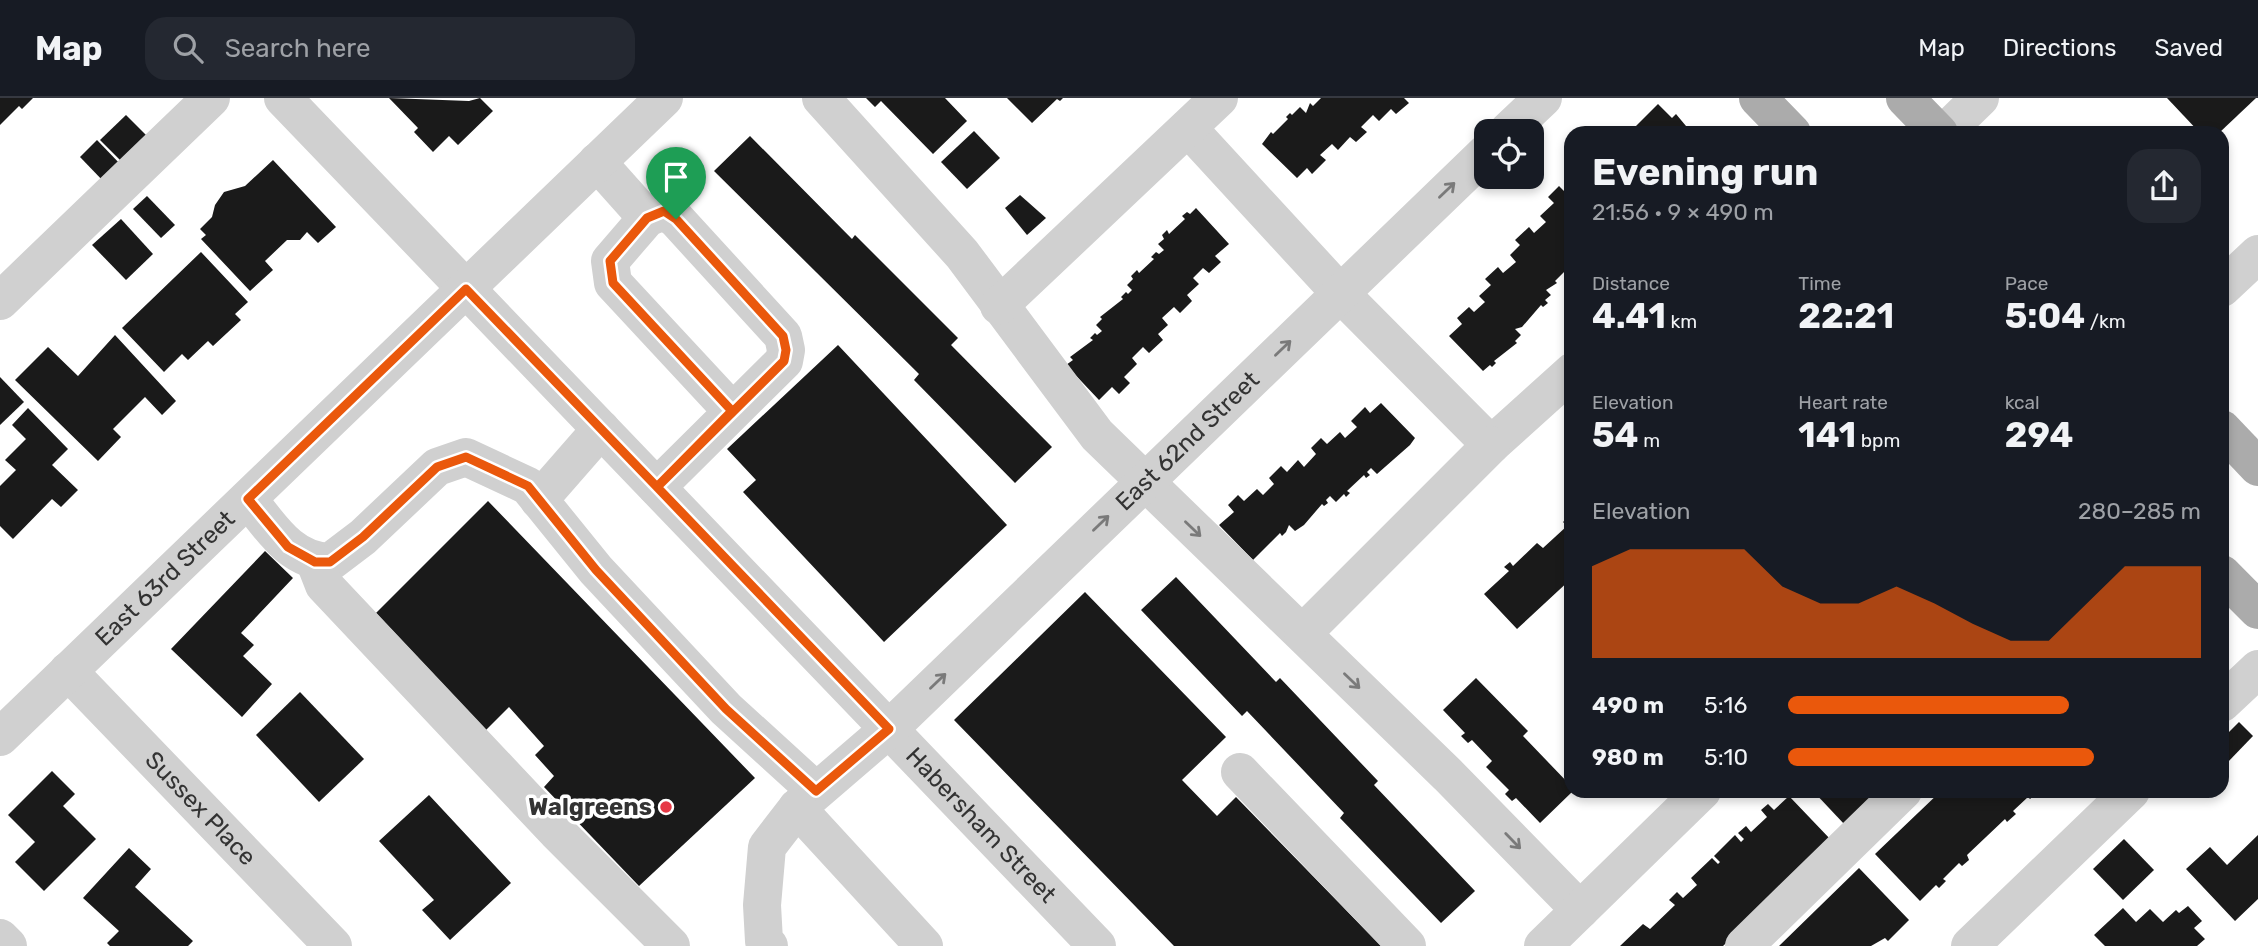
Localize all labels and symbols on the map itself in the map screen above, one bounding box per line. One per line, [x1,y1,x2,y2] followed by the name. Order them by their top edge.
[646,147,706,219] pin
[1438,182,1455,199] one-way arrow
[1274,340,1291,357] one-way arrow
[1110,366,1265,516] street label: East 62nd Street
[89,505,241,652] street label: East 63rd Street
[1092,515,1109,532] one-way arrow
[1184,520,1201,537] one-way arrow
[1343,672,1360,689] one-way arrow
[929,673,946,690] one-way arrow
[900,742,1062,908] street label: Habersham Street
[139,746,262,871] street label: Sussex Place
[528,793,652,821] place label: Walgreens
[658,799,674,815] marker: Walgreens
[1504,832,1521,849] one-way arrow

